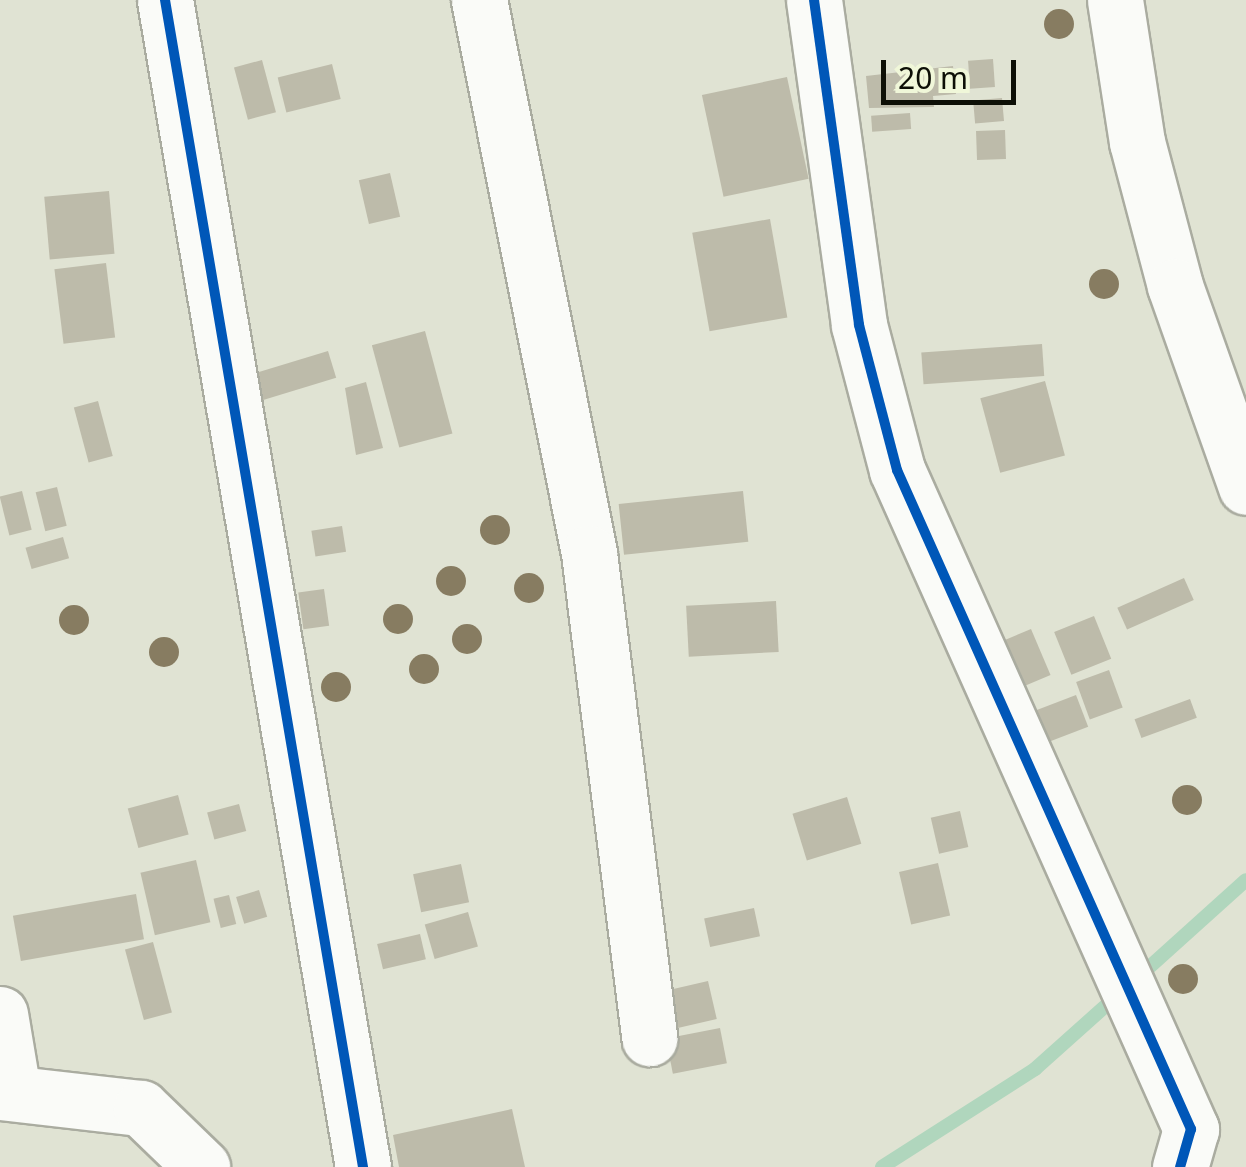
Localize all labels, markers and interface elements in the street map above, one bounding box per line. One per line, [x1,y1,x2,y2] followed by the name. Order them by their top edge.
[886,40,1021,102] scale bar
[898,57,968,98] text: 20 m

